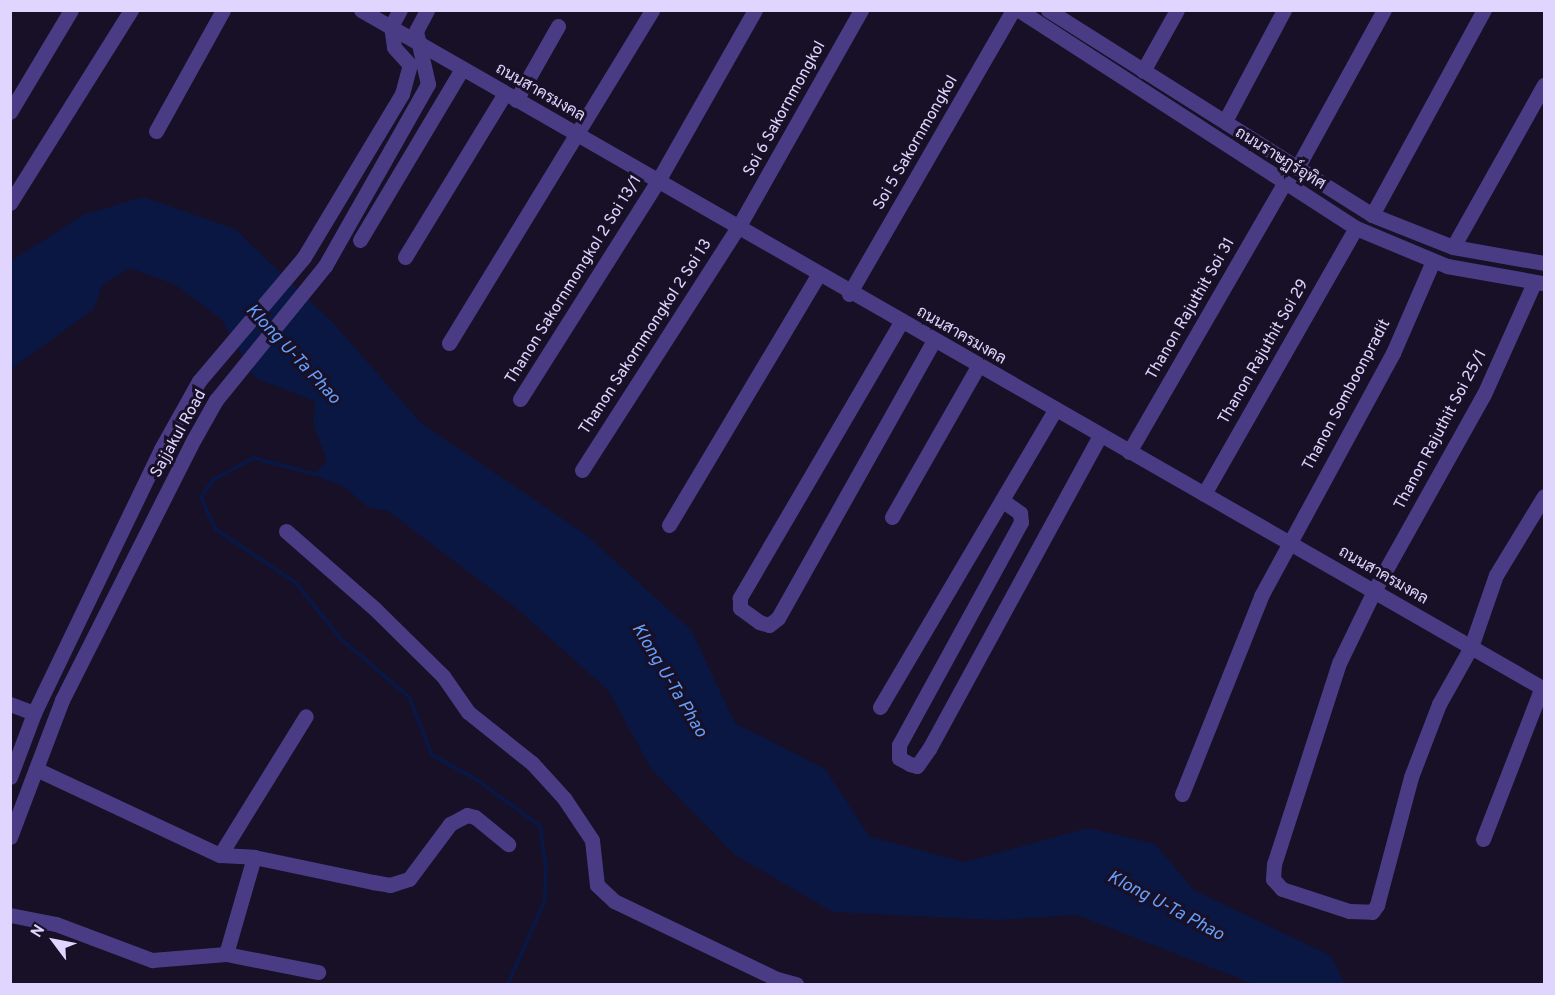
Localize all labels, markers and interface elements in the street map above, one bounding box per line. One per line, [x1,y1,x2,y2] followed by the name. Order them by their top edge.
[740,38,830,180] street label: Soi 6 Sakornmongkol
[492,60,588,126] street label: ถนนสาครมงคล
[870,72,962,214] street label: Soi 5 Sakornmongkol
[1231,124,1329,194] street label: ถนนราษฏร์อุทิศ
[502,172,646,388] street label: Thanon Sakornmongkol 2 Soi 13/1
[1143,235,1239,383] street label: Thanon Rajuthit Soi 31
[576,236,716,438] street label: Thanon Sakornmongkol 2 Soi 13
[1215,276,1313,428] street label: Thanon Rajuthit Soi 29
[240,300,344,410] water label: Klong U-Ta Phao
[913,303,1009,369] street label: ถนนสาครมงคล
[1299,316,1395,474] street label: Thanon Somboonpradit
[1391,347,1491,513] street label: Thanon Rajuthit Soi 25/1
[147,387,211,481] street label: Sajjakul Road
[1335,543,1431,609] street label: ถนนสาครมงคล
[626,620,710,742] water label: Klong U-Ta Phao
[1103,867,1227,947] water label: Klong U-Ta Phao
[24,911,84,971] north arrow
[27,921,50,942] text: N

